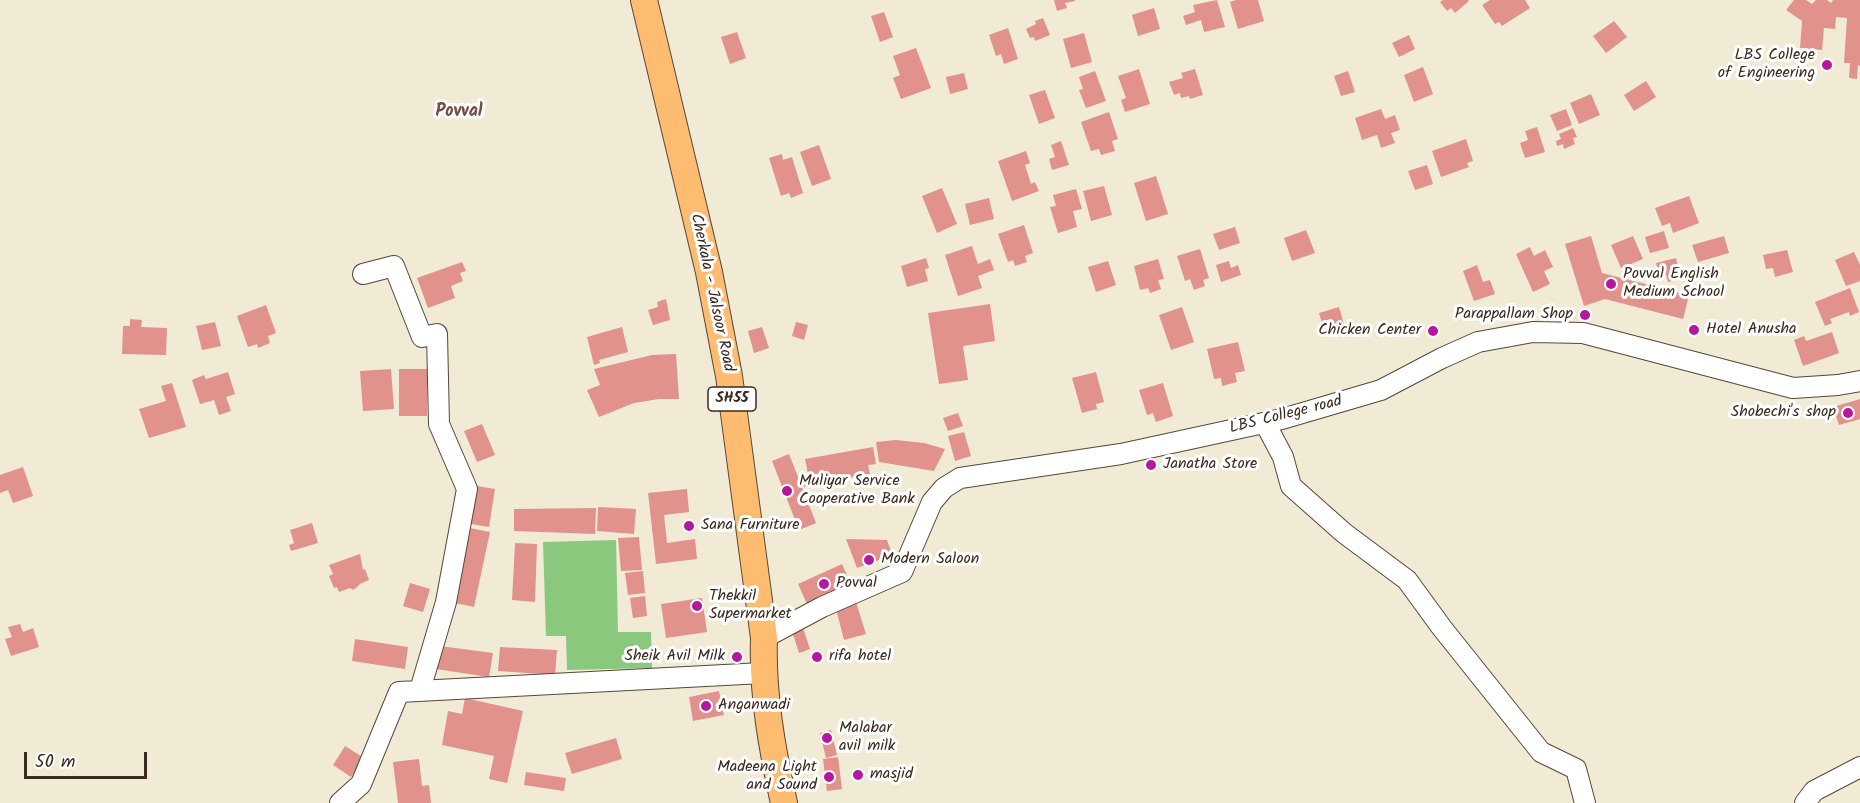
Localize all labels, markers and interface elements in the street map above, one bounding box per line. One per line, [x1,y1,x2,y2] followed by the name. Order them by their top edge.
[1718,46,1815,84] place label: LBS College of Engineering
[1820,58,1834,72] marker: LBS College of Engineering
[435,102,483,124] district label: Povval
[685,212,737,374] street label: Cherkala - Jalsoor Road
[1623,265,1724,303] place label: Povval English Medium School
[1604,277,1618,291] marker: Povval English Medium School
[1455,305,1573,325] place label: Parappallam Shop
[1578,308,1592,322] marker: Parappallam Shop
[1706,320,1797,340] place label: Hotel Anusha
[1318,321,1421,341] place label: Chicken Center
[1687,323,1701,337] marker: Hotel Anusha
[1426,324,1440,338] marker: Chicken Center
[708,387,756,411] road number: SH55
[1228,393,1344,439] street label: LBS College road
[1731,403,1836,423] place label: Shobechi's shop
[1841,406,1855,420] marker: Shobechi's shop
[1163,455,1257,475] place label: Janatha Store
[1144,458,1158,472] marker: Janatha Store
[799,472,915,510] place label: Muliyar Service Cooperative Bank
[780,484,794,498] marker: Muliyar Service Cooperative Bank
[701,516,800,536] place label: Sana Furniture
[682,519,696,533] marker: Sana Furniture
[881,550,979,570] place label: Modern Saloon
[862,553,876,567] marker: Modern Saloon
[836,574,877,594] place label: Povval
[817,577,831,591] marker: Povval
[709,587,792,625] place label: Thekkil Supermarket
[690,599,704,613] marker: Thekkil Supermarket
[625,647,725,667] place label: Sheik Avil Milk
[829,647,891,667] place label: rifa hotel
[730,650,744,664] marker: Sheik Avil Milk
[810,650,824,664] marker: rifa hotel
[718,696,790,716] place label: Anganwadi
[699,699,713,713] marker: Anganwadi
[839,719,895,757] place label: Malabar avil milk
[820,731,834,745] marker: Malabar avil milk
[27,740,150,778] scale bar
[35,748,75,777] text: 50 m
[717,758,817,796] place label: Madeena Light and Sound
[870,765,913,785] place label: masjid
[851,768,865,782] marker: masjid
[822,770,836,784] marker: Madeena Light and Sound

